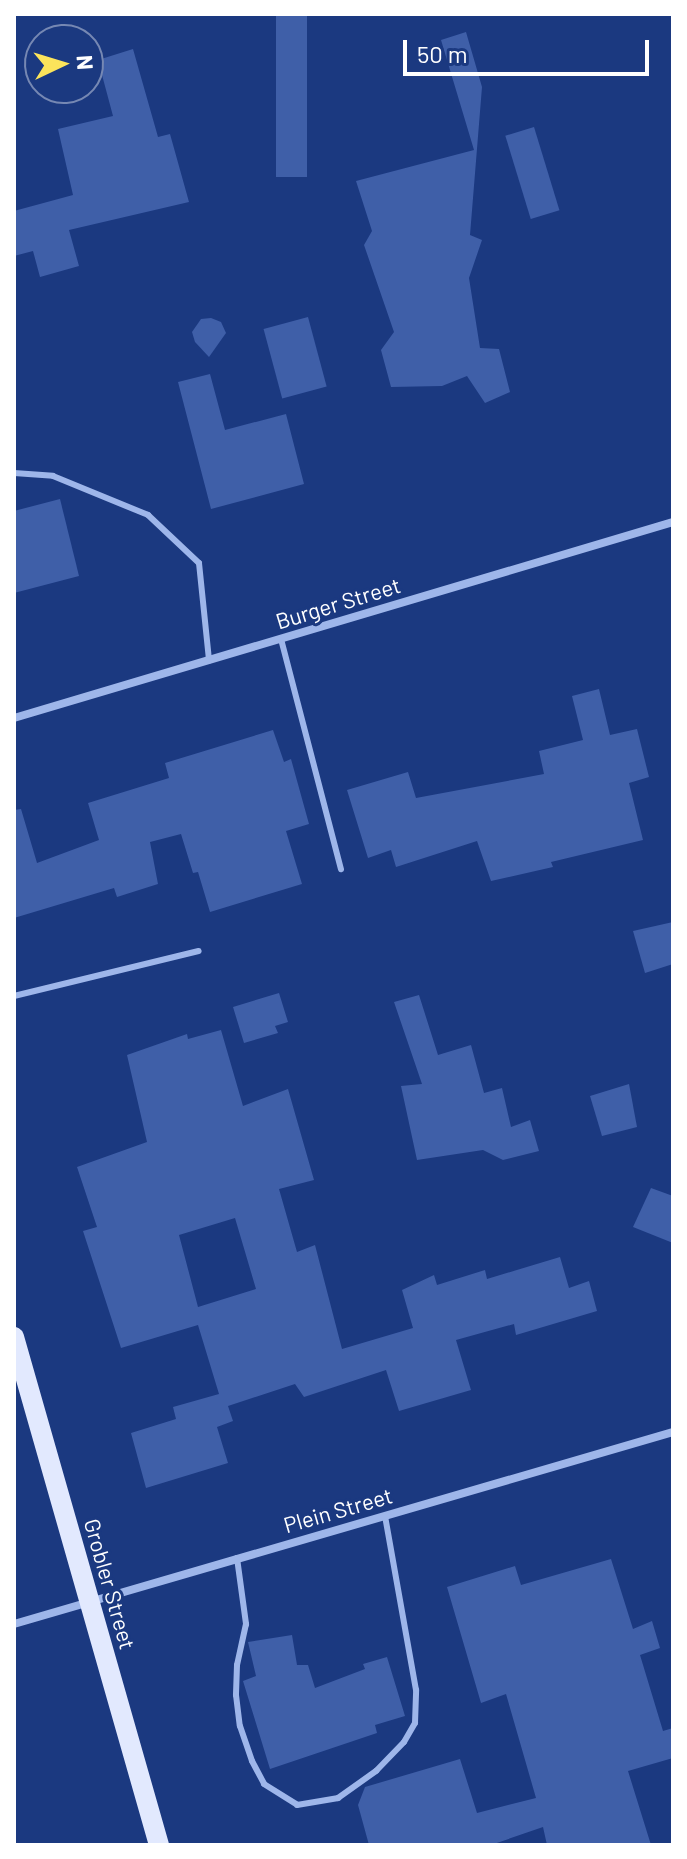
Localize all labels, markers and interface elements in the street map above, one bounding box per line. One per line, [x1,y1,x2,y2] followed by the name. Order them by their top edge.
[24,24,104,104] north arrow
[407,24,653,74] scale bar
[417,39,468,68] text: 50 m
[72,54,99,71] text: N
[272,572,404,634] street label: Burger Street
[281,1482,395,1538] street label: Plein Street
[79,1516,141,1652] street label: Grobler Street

